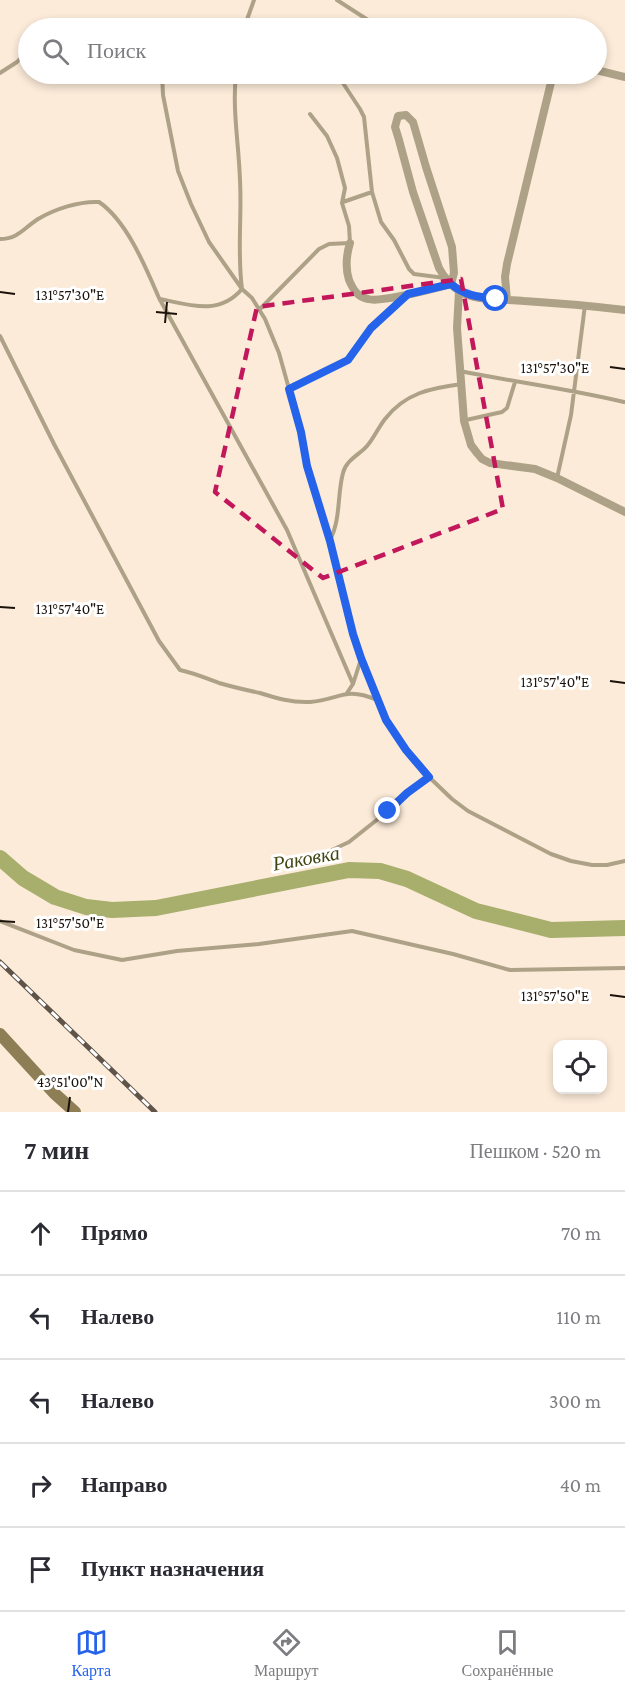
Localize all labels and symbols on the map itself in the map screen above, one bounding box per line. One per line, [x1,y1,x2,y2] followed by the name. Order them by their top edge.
[482,285,508,311] route start
[36,287,104,303] text: 131°57'30"E
[521,360,589,376] text: 131°57'30"E
[36,601,104,617] text: 131°57'40"E
[521,674,589,690] text: 131°57'40"E
[374,797,400,823] route end
[270,841,341,875] water label: Раковка
[36,915,104,931] text: 131°57'50"E
[521,988,589,1004] text: 131°57'50"E
[37,1074,103,1090] text: 43°51'00"N

